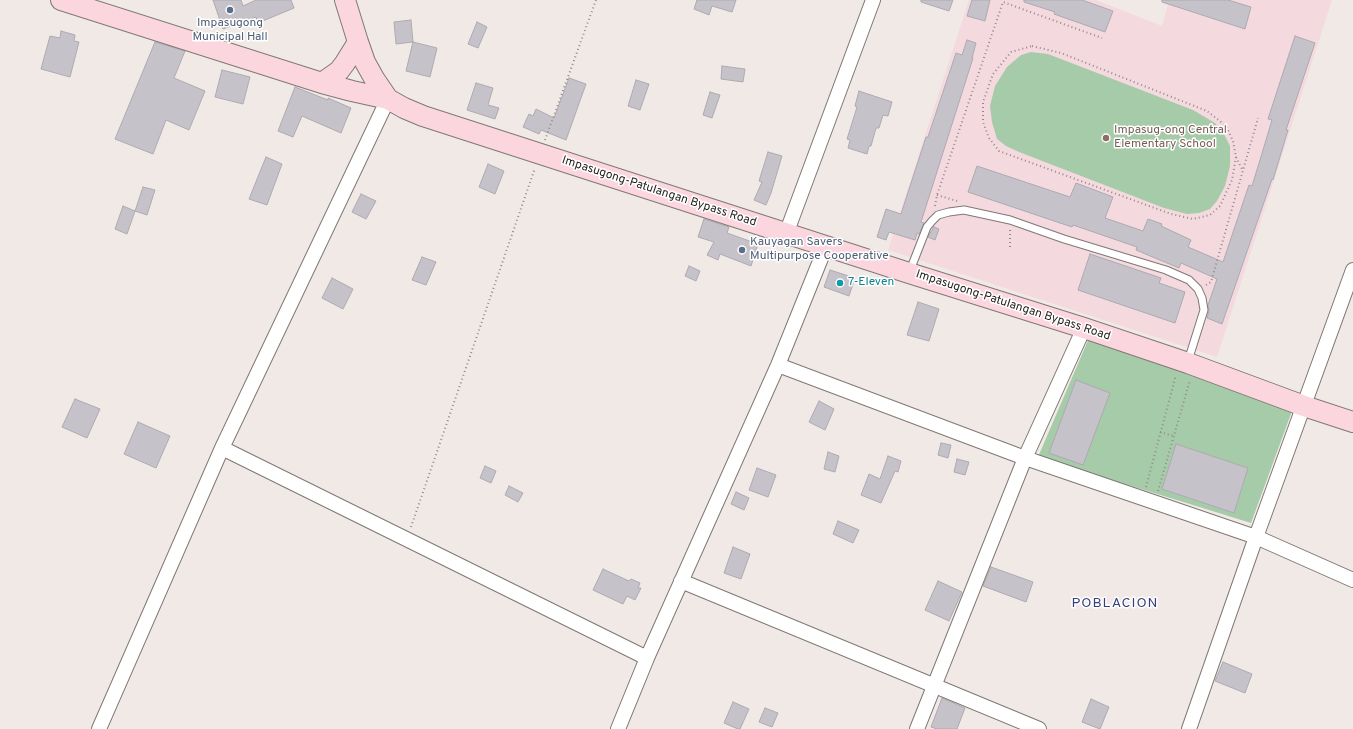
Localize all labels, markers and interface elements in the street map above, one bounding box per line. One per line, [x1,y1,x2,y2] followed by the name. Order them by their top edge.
[225,5,235,15] marker: Impasugong Municipal Hall
[192,17,268,45] place label: Impasugong Municipal Hall
[1114,124,1227,152] place label: Impasug-ong Central Elementary School
[1101,133,1111,143] marker: Impasug-ong Central Elementary School
[560,154,758,230] street label: Impasugong-Patulangan Bypass Road
[750,236,889,264] place label: Kauyagan Savers Multipurpose Cooperative
[737,245,747,255] marker: Kauyagan Savers Multipurpose Cooperative
[914,268,1112,344] street label: Impasugong-Patulangan Bypass Road
[848,276,894,290] place label: 7-Eleven
[835,278,845,288] marker: 7-Eleven
[1072,596,1158,612] district label: POBLACION

